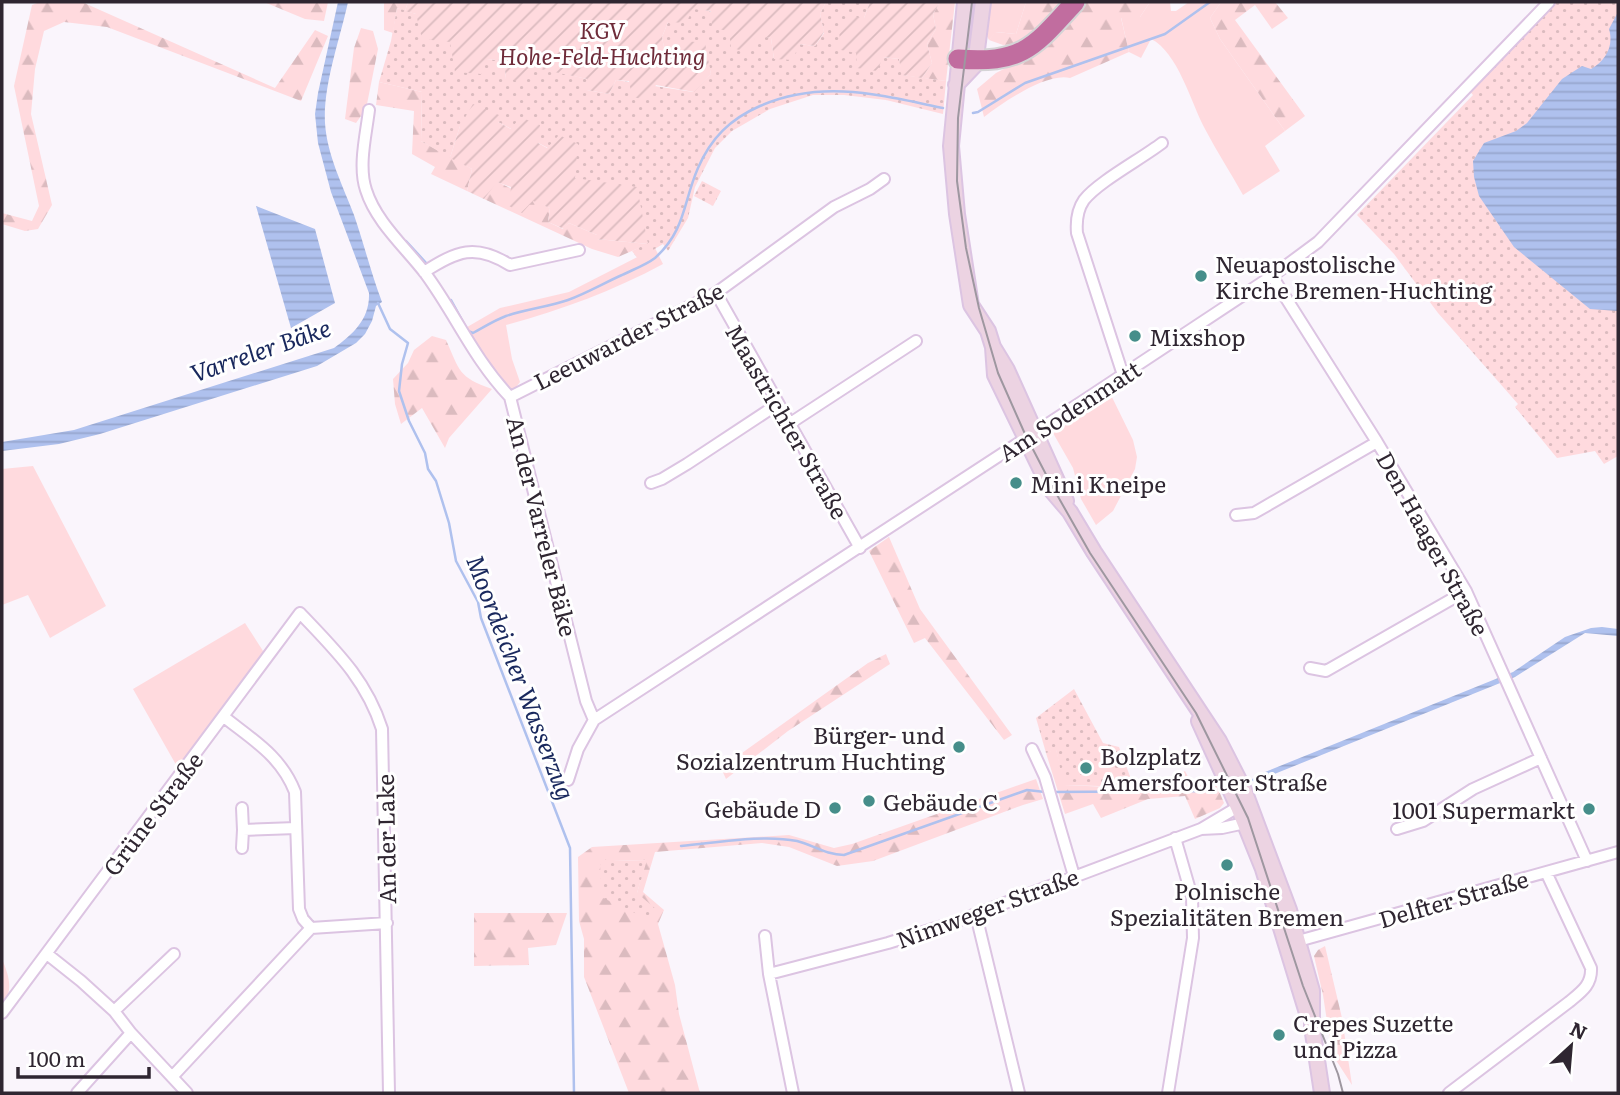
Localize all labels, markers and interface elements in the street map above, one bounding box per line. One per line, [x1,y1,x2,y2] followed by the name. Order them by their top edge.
[499,12,705,72] park label: KGV Hohe-Feld-Huchting
[1215,246,1493,306] place label: Neuapostolische Kirche Bremen-Huchting
[1193,268,1209,284] marker: Neuapostolische Kirche Bremen-Huchting
[527,272,729,398] street label: Leeuwarder Straße
[185,309,335,389] water label: Varreler Bäke
[718,317,858,525] street label: Maastrichter Straße
[1149,319,1245,353] place label: Mixshop
[1127,328,1143,344] marker: Mixshop
[991,351,1148,469] street label: Am Sodenmatt
[499,412,587,640] street label: An der Varreler Bäke
[1369,445,1499,641] street label: Den Haager Straße
[1030,466,1166,500] place label: Mini Kneipe
[1008,475,1024,491] marker: Mini Kneipe
[459,550,585,804] water label: Moordeicher Wasserzug
[676,717,945,777] place label: Bürger- und Sozialzentrum Huchting
[1100,738,1327,798] place label: Bolzplatz Amersfoorter Straße
[951,739,967,755] marker: Bürger- und Sozialzentrum Huchting
[94,744,210,882] street label: Grüne Straße
[1078,760,1094,776] marker: Bolzplatz Amersfoorter Straße
[367,774,403,904] street label: An der Lake
[883,784,998,818] place label: Gebäude C
[704,791,821,825] place label: Gebäude D
[1392,792,1576,826] place label: 1001 Supermarkt
[861,793,877,809] marker: Gebäude C
[827,800,843,816] marker: Gebäude D
[1581,801,1597,817] marker: 1001 Supermarkt
[1219,857,1235,873] marker: Polnische Spezialitäten Bremen
[891,858,1083,956] street label: Nimweger Straße
[1374,860,1532,936] street label: Delfter Straße
[1110,873,1344,933] place label: Polnische Spezialitäten Bremen
[1293,1005,1454,1065] place label: Crepes Suzette und Pizza
[1536,1011,1606,1081] north arrow
[1566,1014,1592,1046] text: N
[1271,1027,1287,1043] marker: Crepes Suzette und Pizza
[18,1036,149,1080] scale bar
[28,1042,85,1073] text: 100 m

